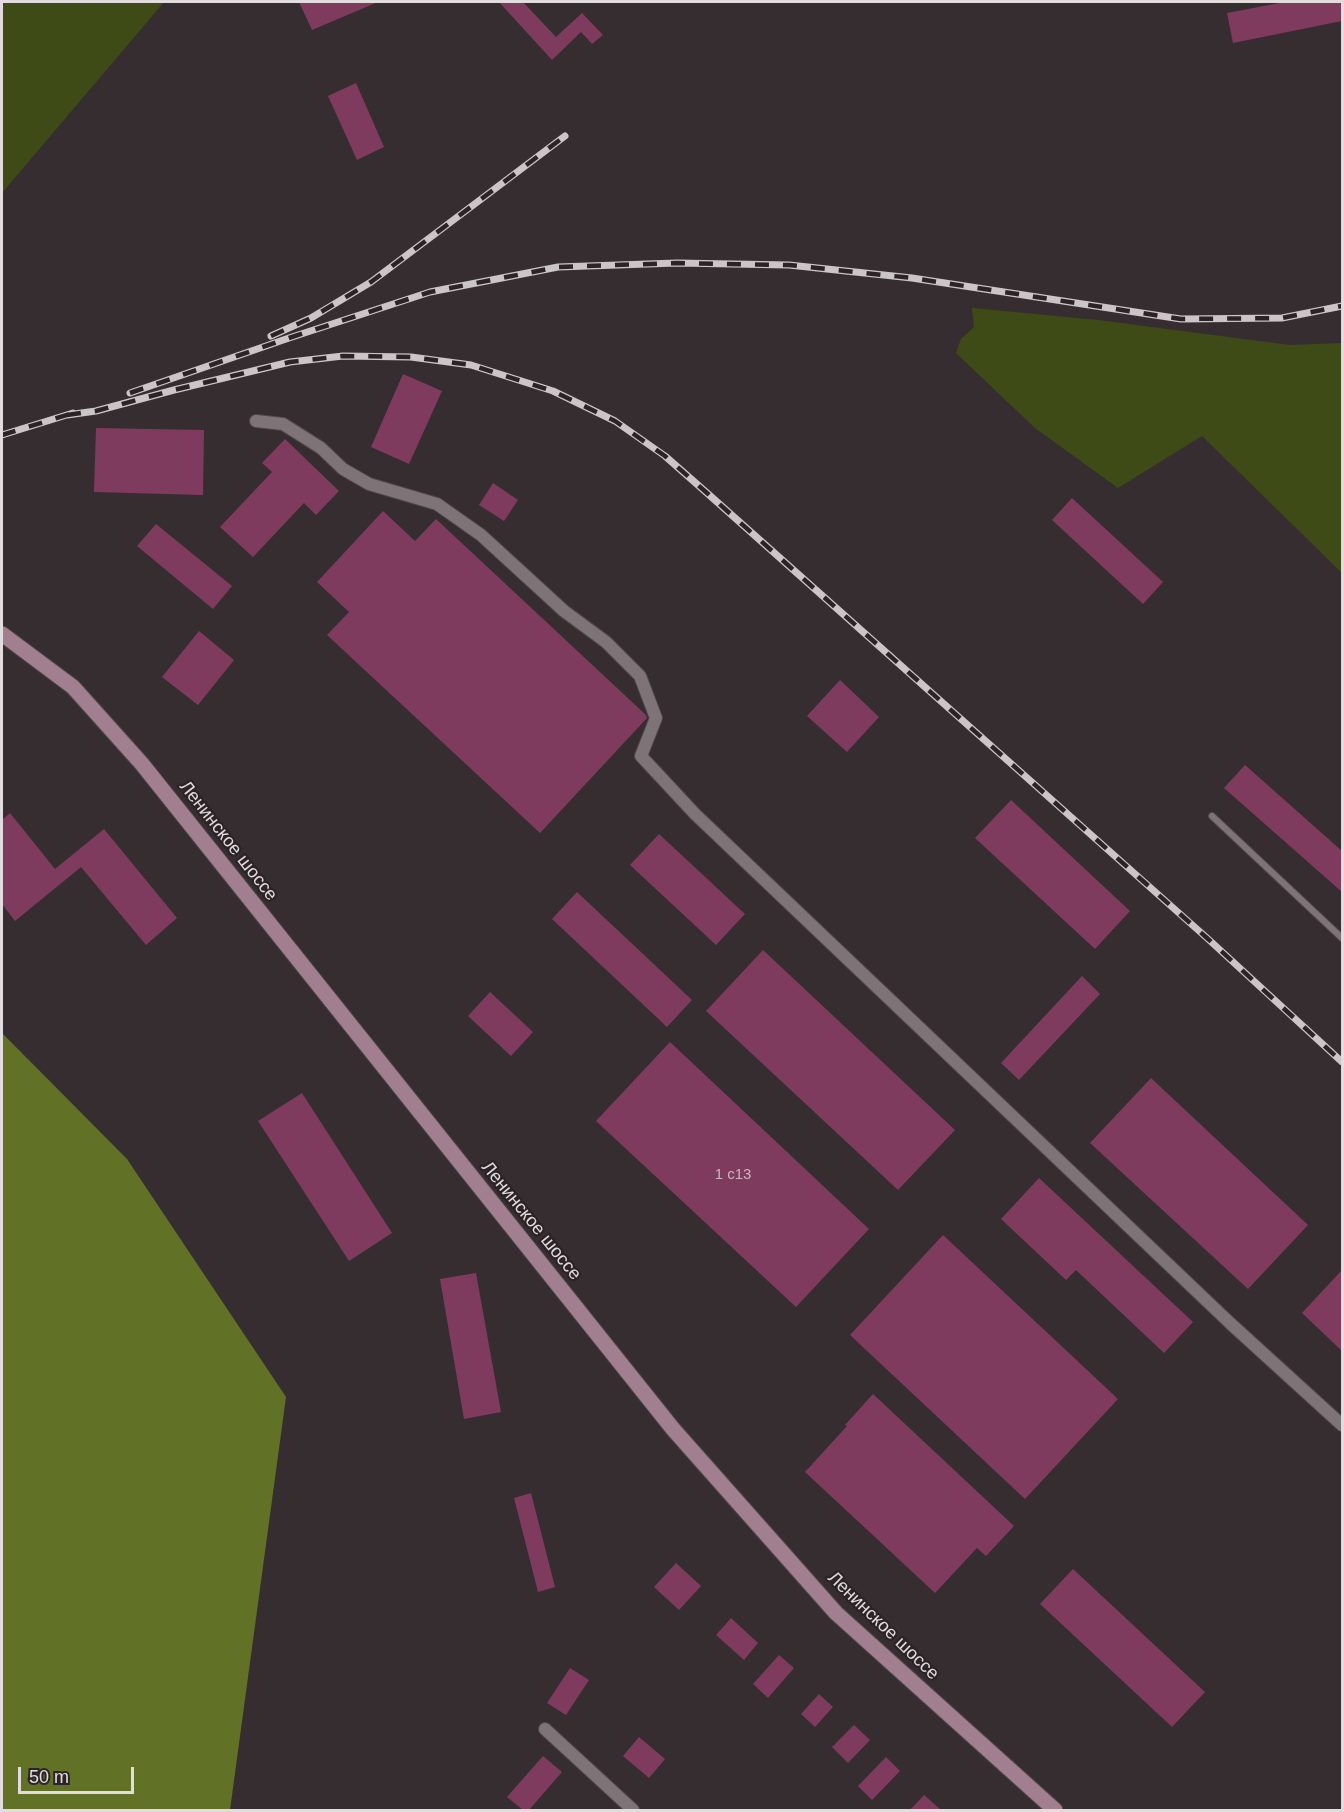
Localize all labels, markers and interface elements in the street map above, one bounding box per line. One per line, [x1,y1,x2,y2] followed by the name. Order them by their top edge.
[174,777,282,905] street label: Ленинское шоссе
[477,1157,585,1285] street label: Ленинское шоссе
[715,1166,751,1184] house number: 1 с13
[823,1567,943,1685] street label: Ленинское шоссе
[21,1755,136,1793] scale bar
[29,1767,69,1787] text: 50 m

